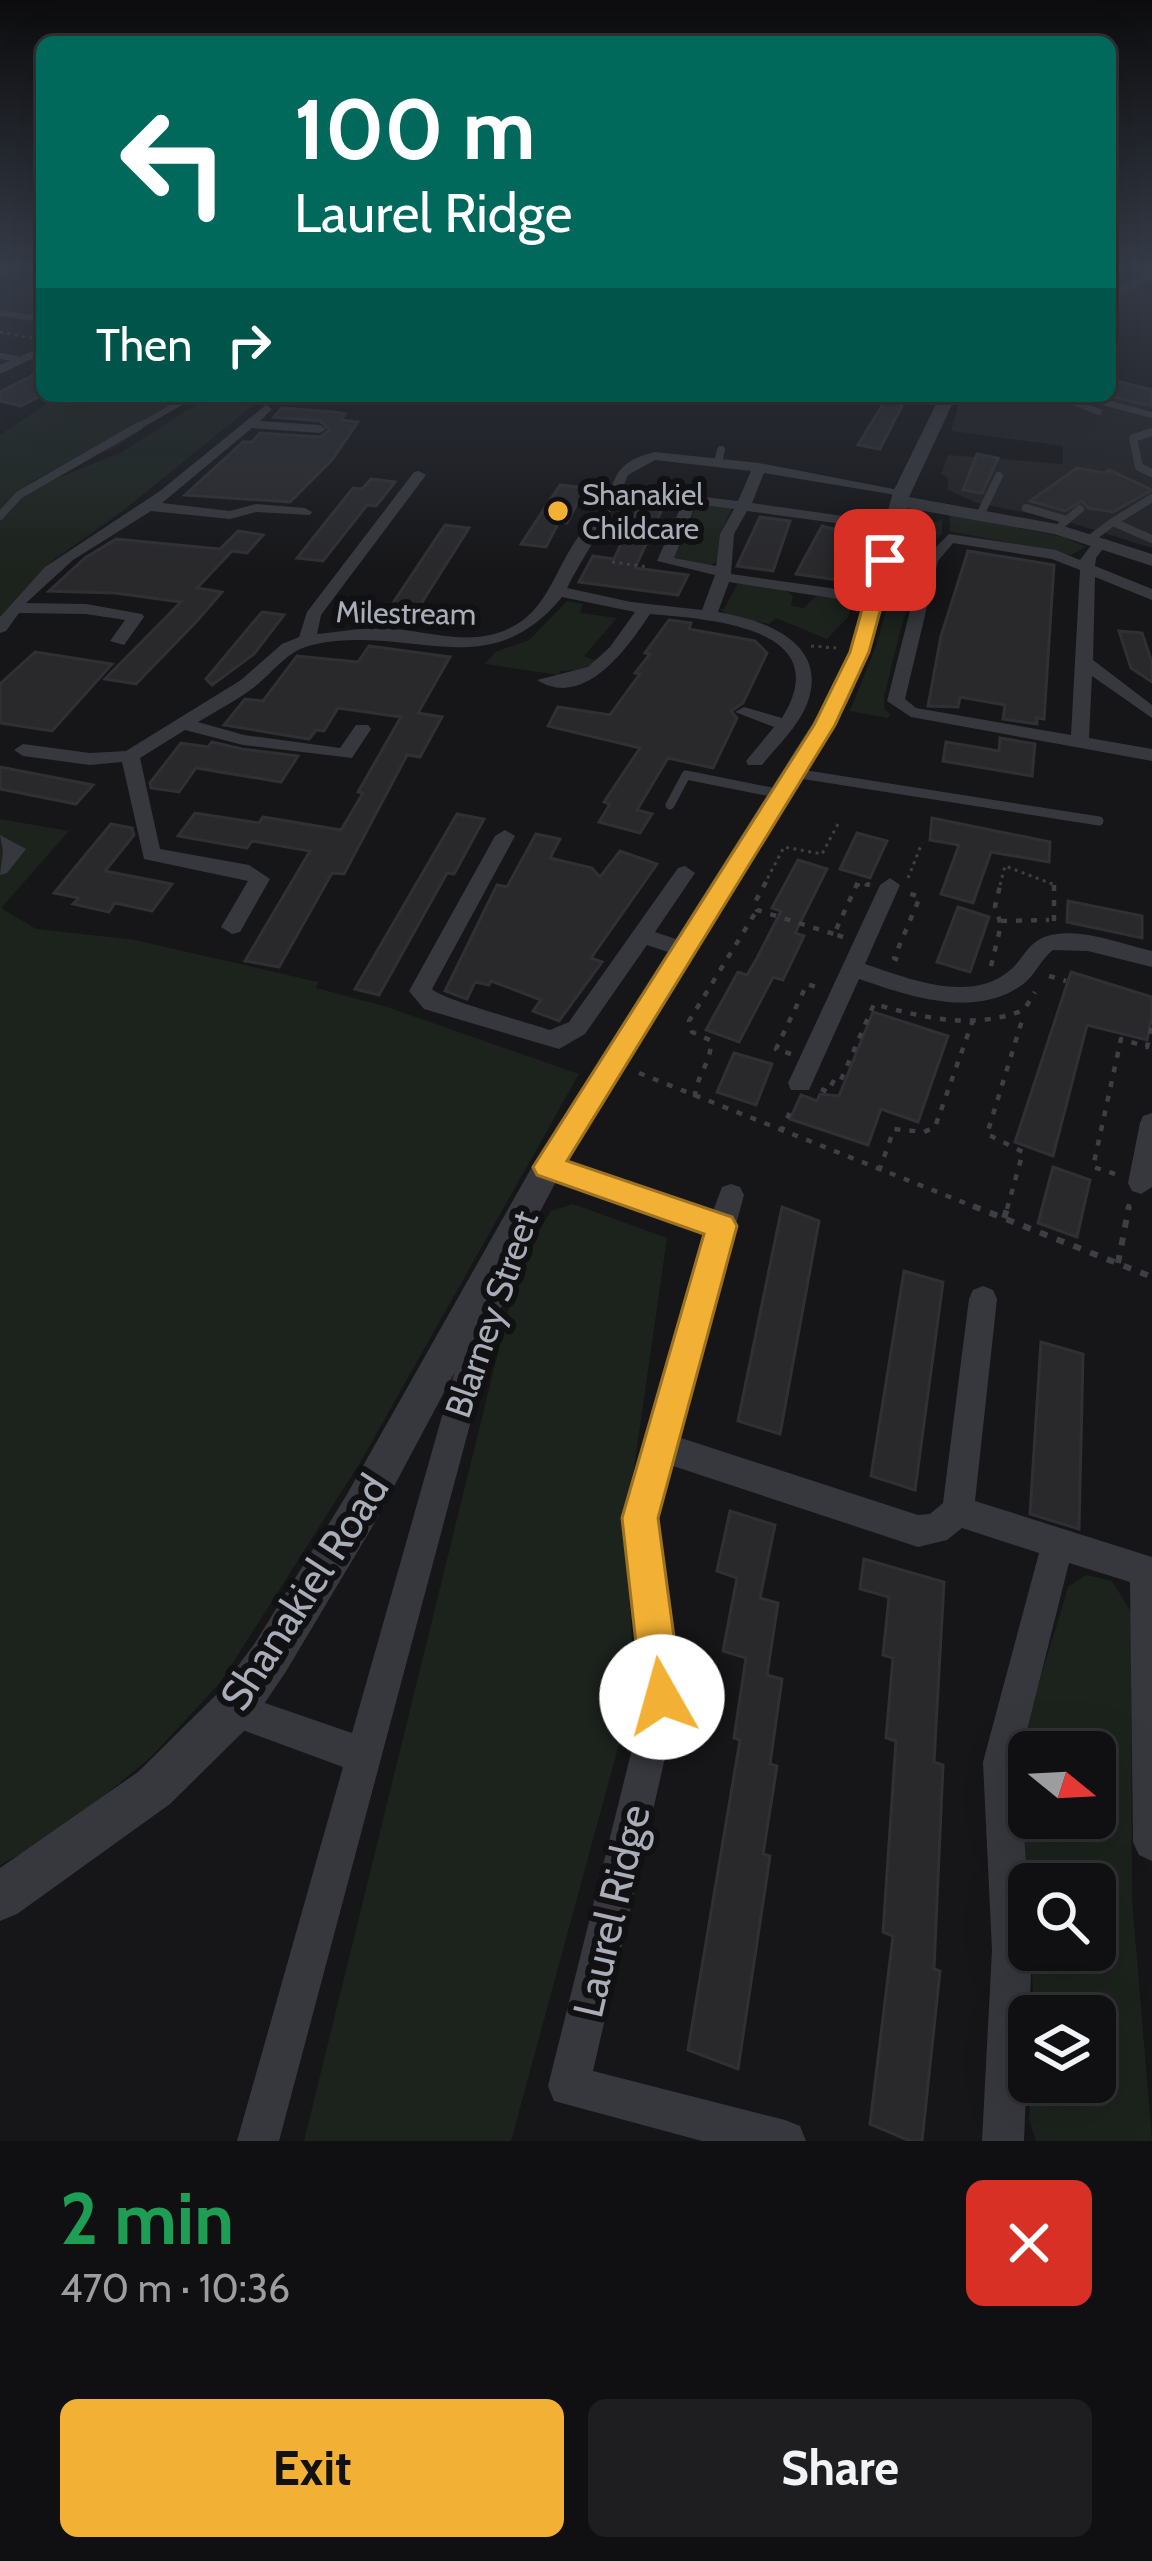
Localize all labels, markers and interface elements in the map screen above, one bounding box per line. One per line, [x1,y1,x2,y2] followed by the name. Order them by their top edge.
[294,78,536,180] text: 100 m
[96,84,252,240] icon: left
[294,180,572,246] text: Laurel Ridge
[216,312,282,378] icon: right
[96,318,192,372] text: Then
[582,476,703,547] place label: Shanakiel Childcare
[545,498,571,524] marker: Shanakiel Childcare
[834,509,936,611] pin
[852,527,918,593] icon: arrive
[335,593,477,633] street label: Milestream
[435,1205,547,1423] street label: Blarney Street
[209,1464,399,1720] street label: Shanakiel Road
[599,1634,725,1760] position arrow
[1008,1731,1116,1839] north arrow
[1008,1731,1116,2103] map controls
[561,1800,661,2022] street label: Laurel Ridge
[1008,1863,1116,1971] button: search
[1008,1995,1116,2103] button: layers
[60,2175,234,2262] text: 2 min
[966,2180,1092,2306] button: close
[60,2264,290,2312] text: 470 m · 10:36
[60,2399,564,2537] button: Exit
[588,2399,1092,2537] button: Share

